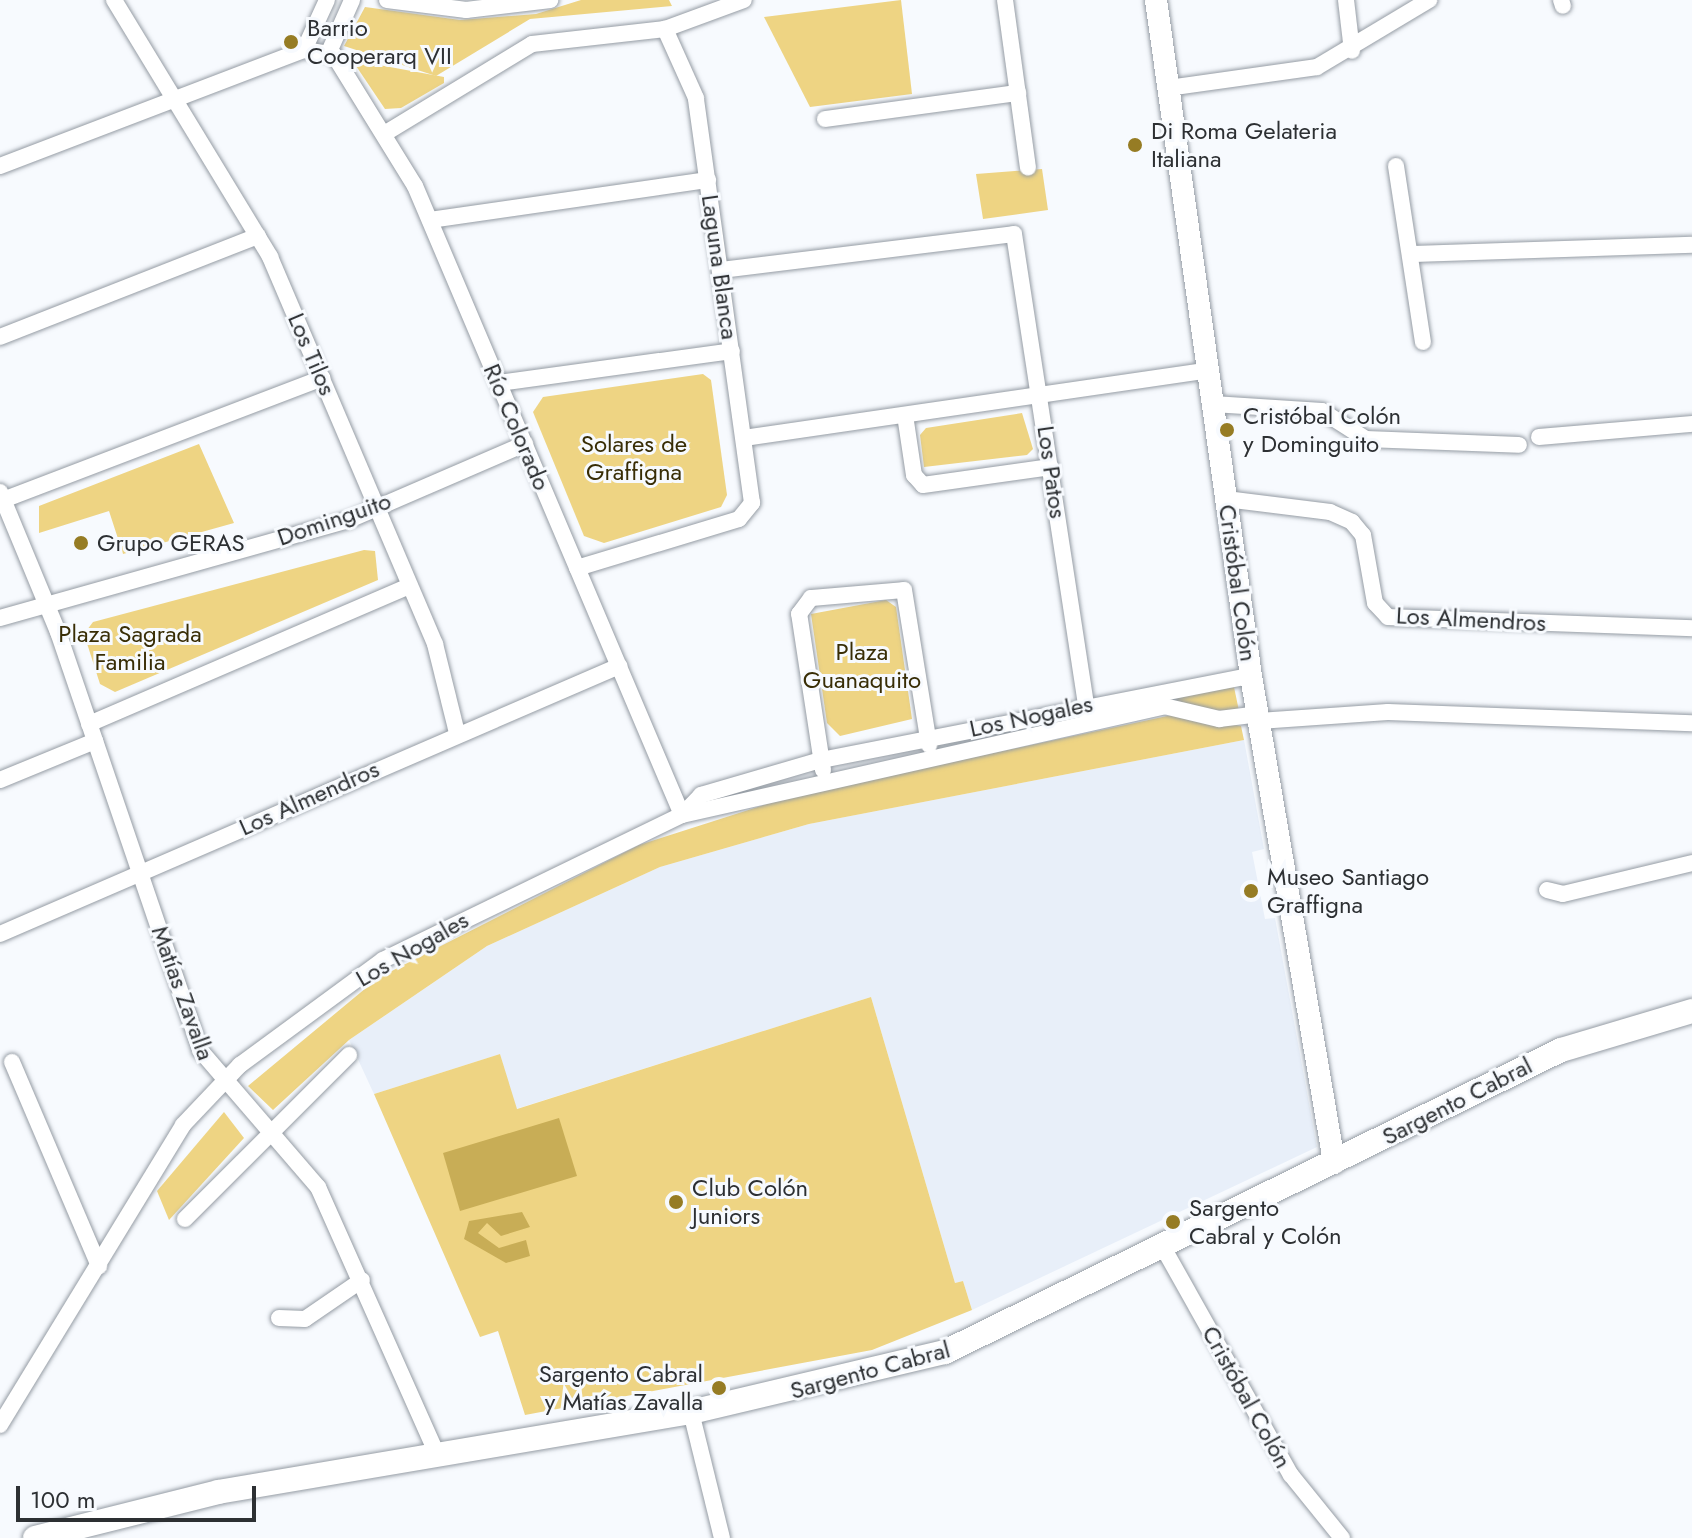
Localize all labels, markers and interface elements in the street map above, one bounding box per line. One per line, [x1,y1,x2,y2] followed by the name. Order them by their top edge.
[307,14,452,70] place label: Barrio Cooperarq VII
[282,33,300,51] marker: Barrio Cooperarq VII
[1151,117,1337,173] place label: Di Roma Gelateria Italiana
[1126,136,1144,154] marker: Di Roma Gelateria Italiana
[696,193,744,341] street label: Laguna Blanca
[282,309,342,399] street label: Los Tilos
[477,359,557,495] street label: Río Colorado
[1243,402,1401,458] place label: Cristóbal Colón y Dominguito
[1218,421,1236,439] marker: Cristóbal Colón y Dominguito
[1031,424,1073,520] street label: Los Patos
[581,430,687,486] park label: Solares de Graffigna
[273,486,395,552] street label: Dominguito
[1213,503,1263,663] street label: Cristóbal Colón
[97,529,245,557] place label: Grupo GERAS
[72,534,90,552] marker: Grupo GERAS
[1395,601,1547,637] street label: Los Almendros
[58,620,202,676] park label: Plaza Sagrada Familia
[803,638,921,694] park label: Plaza Guanaquito
[967,689,1095,743] street label: Los Nogales
[235,754,383,842] street label: Los Almendros
[1267,863,1429,919] place label: Museo Santiago Graffigna
[1242,882,1260,900] marker: Museo Santiago Graffigna
[351,905,473,993] street label: Los Nogales
[145,922,221,1064] street label: Matías Zavalla
[1377,1051,1537,1151] street label: Sargento Cabral
[692,1174,808,1230] place label: Club Colón Juniors
[667,1193,685,1211] marker: Club Colón Juniors
[1189,1194,1342,1250] place label: Sargento Cabral y Colón
[1164,1213,1182,1231] marker: Sargento Cabral y Colón
[1196,1321,1298,1473] street label: Cristóbal Colón
[787,1335,953,1405] street label: Sargento Cabral
[539,1360,703,1416] place label: Sargento Cabral y Matías Zavalla
[710,1379,728,1397] marker: Sargento Cabral y Matías Zavalla
[20,1470,260,1520] scale bar
[30,1482,96,1517] text: 100 m

